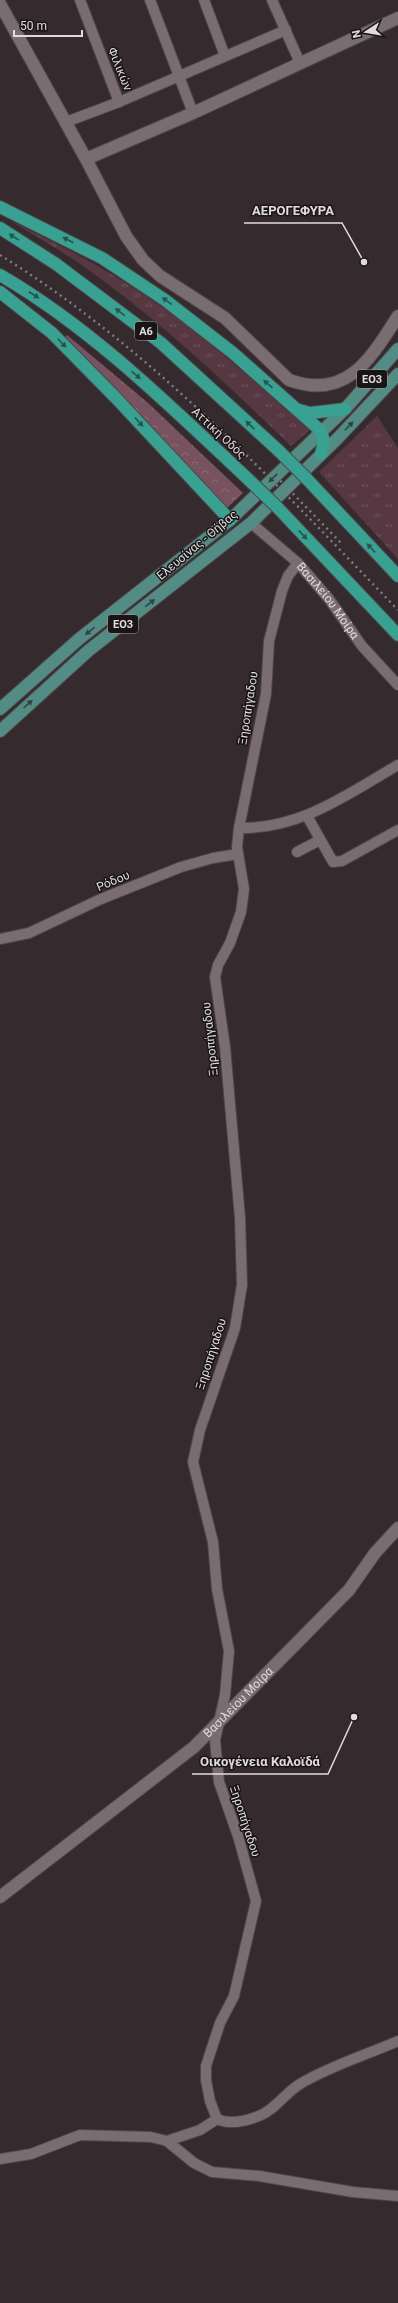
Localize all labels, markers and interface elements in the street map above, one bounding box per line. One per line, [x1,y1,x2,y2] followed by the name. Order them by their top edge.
[14,12,82,38] scale bar
[346,12,386,52] north arrow
[20,19,47,33] text: 50 m
[349,29,364,39] text: N
[105,45,135,93] street label: Φιλικών
[244,198,342,223] callout: ΑΕΡΟΓΕΦΥΡΑ
[252,203,334,218] text: ΑΕΡΟΓΕΦΥΡΑ
[9,233,19,241] one-way arrow
[62,237,73,243] one-way arrow
[28,291,39,299] one-way arrow
[162,297,172,305] one-way arrow
[115,308,126,316] one-way arrow
[135,322,157,340] road number: Α6
[58,338,67,348] one-way arrow
[357,370,387,388] road number: ΕΟ3
[130,371,141,380] one-way arrow
[263,379,273,388] one-way arrow
[189,404,249,462] street label: Αττική Οδός
[134,418,143,427] one-way arrow
[245,420,255,429] one-way arrow
[344,421,354,431] one-way arrow
[268,473,278,483] one-way arrow
[154,507,240,583] street label: Ελευσίνας - Θήβας
[299,530,308,540] one-way arrow
[366,543,376,553] one-way arrow
[294,560,362,642] street label: Βασιλείου Μοίρα
[144,599,155,607] one-way arrow
[108,615,138,633] road number: ΕΟ3
[84,626,95,635] one-way arrow
[235,670,261,746] street label: Ξηροπήγαδου
[24,700,33,709] one-way arrow
[94,868,132,894] street label: Ρόδου
[199,1001,221,1077] street label: Ξηροπήγαδου
[193,1317,229,1391] street label: Ξηροπήγαδου
[200,1664,276,1740] street label: Βασιλείου Μοίρα
[192,1749,328,1774] callout: Οικογένεια Καλοϊδά
[200,1754,321,1769] text: Οικογένεια Καλοϊδά
[227,1784,263,1858] street label: Ξηροπήγαδου

